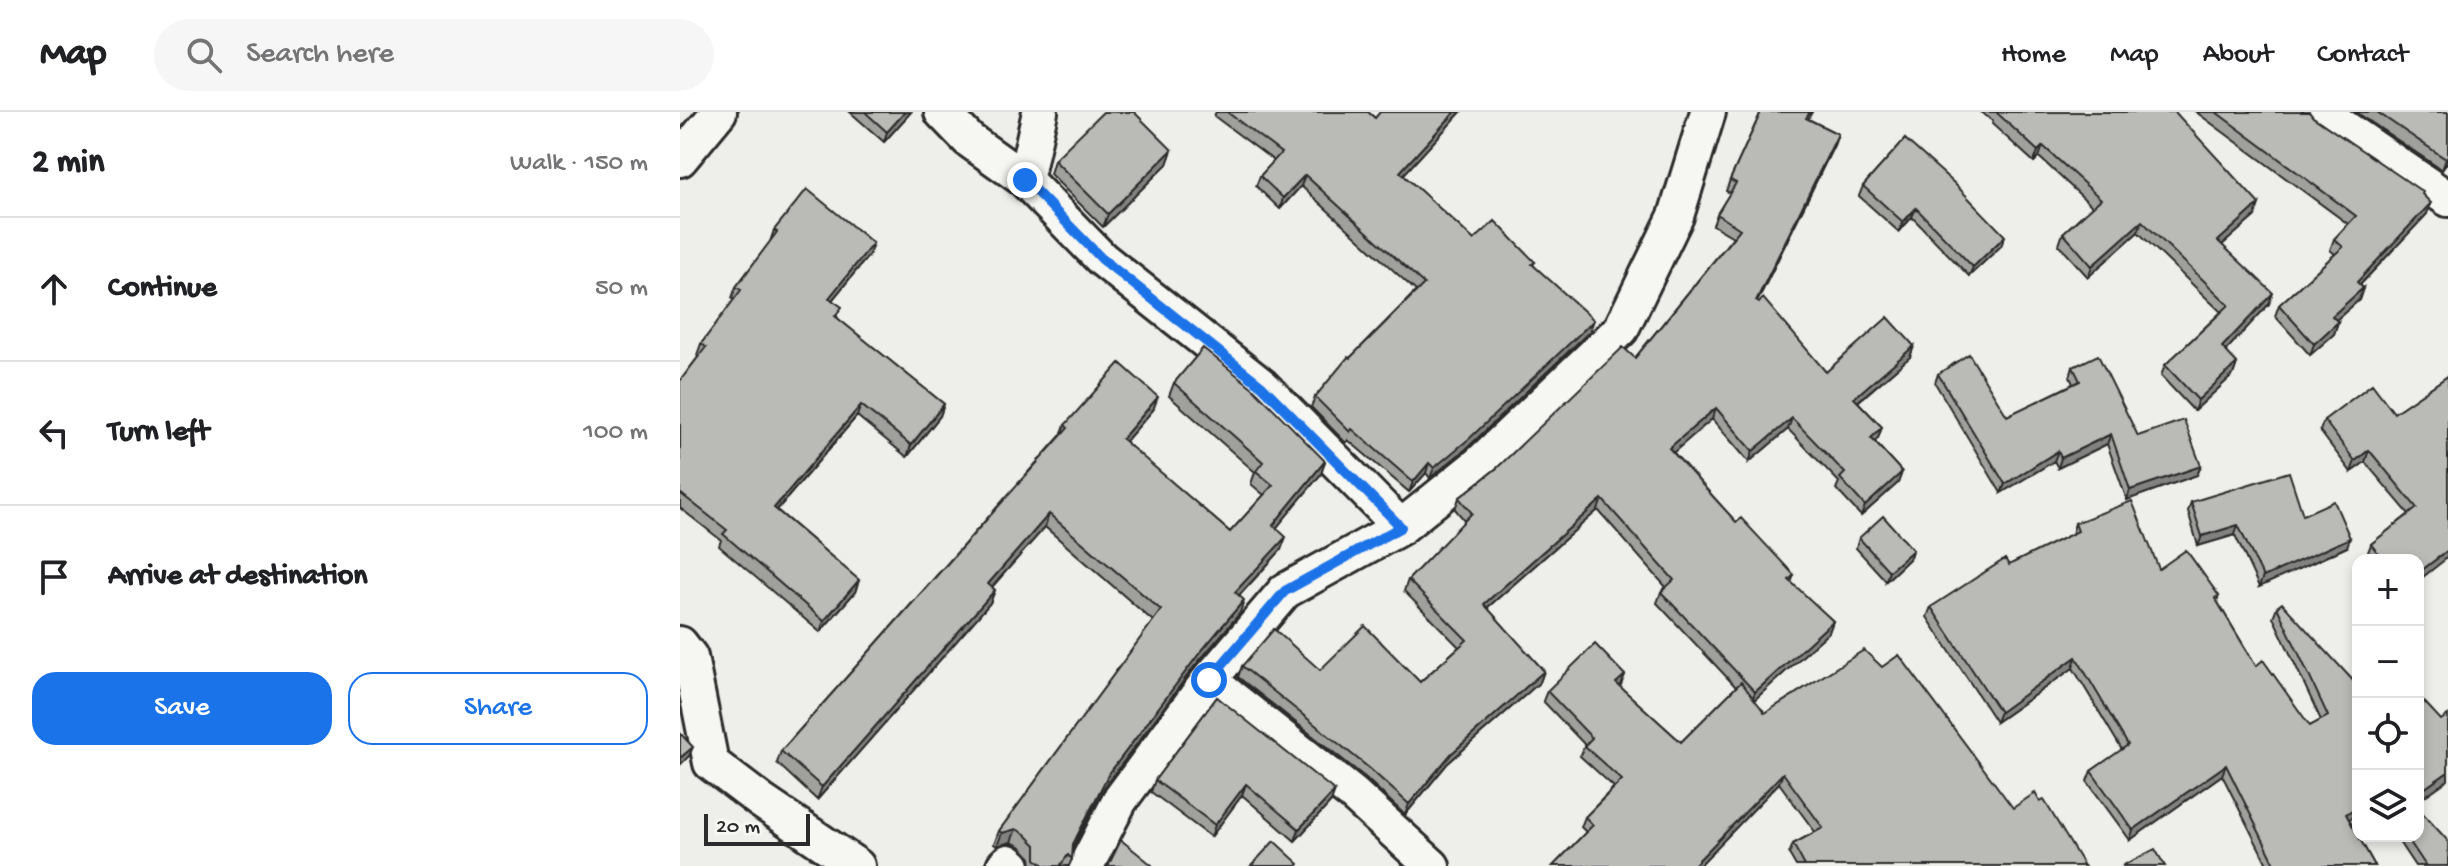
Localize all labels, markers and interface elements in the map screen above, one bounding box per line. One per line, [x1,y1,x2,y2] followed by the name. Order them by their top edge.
[154,19,714,91] search box
[40,33,106,77] text: Map
[182,33,226,77] icon: search
[246,38,394,73] text: Search here
[2001,39,2066,72] text: Home
[2110,39,2159,72] text: Map
[2203,39,2273,72] text: About
[2317,39,2408,72] text: Contact
[32,144,104,184] text: 2 min
[510,149,648,180] text: Walk · 150 m
[1007,162,1043,198] route end
[32,267,76,311] icon: ahead
[108,272,217,307] text: Continue
[595,274,648,305] text: 50 m
[32,411,76,455] icon: left
[108,416,209,451] text: Turn left
[583,418,648,449] text: 100 m
[2352,554,2424,842] map controls
[2352,554,2424,626] button: +
[32,555,76,599] icon: arrive
[108,560,368,595] text: Arrive at destination
[2352,626,2424,698] button: −
[1191,662,1227,698] route start
[32,672,332,745] button: Save
[348,672,648,745] button: Share
[2352,698,2424,770] button: locate
[2352,770,2424,842] button: layers
[704,810,810,846] scale bar
[716,815,760,841] text: 20 m

